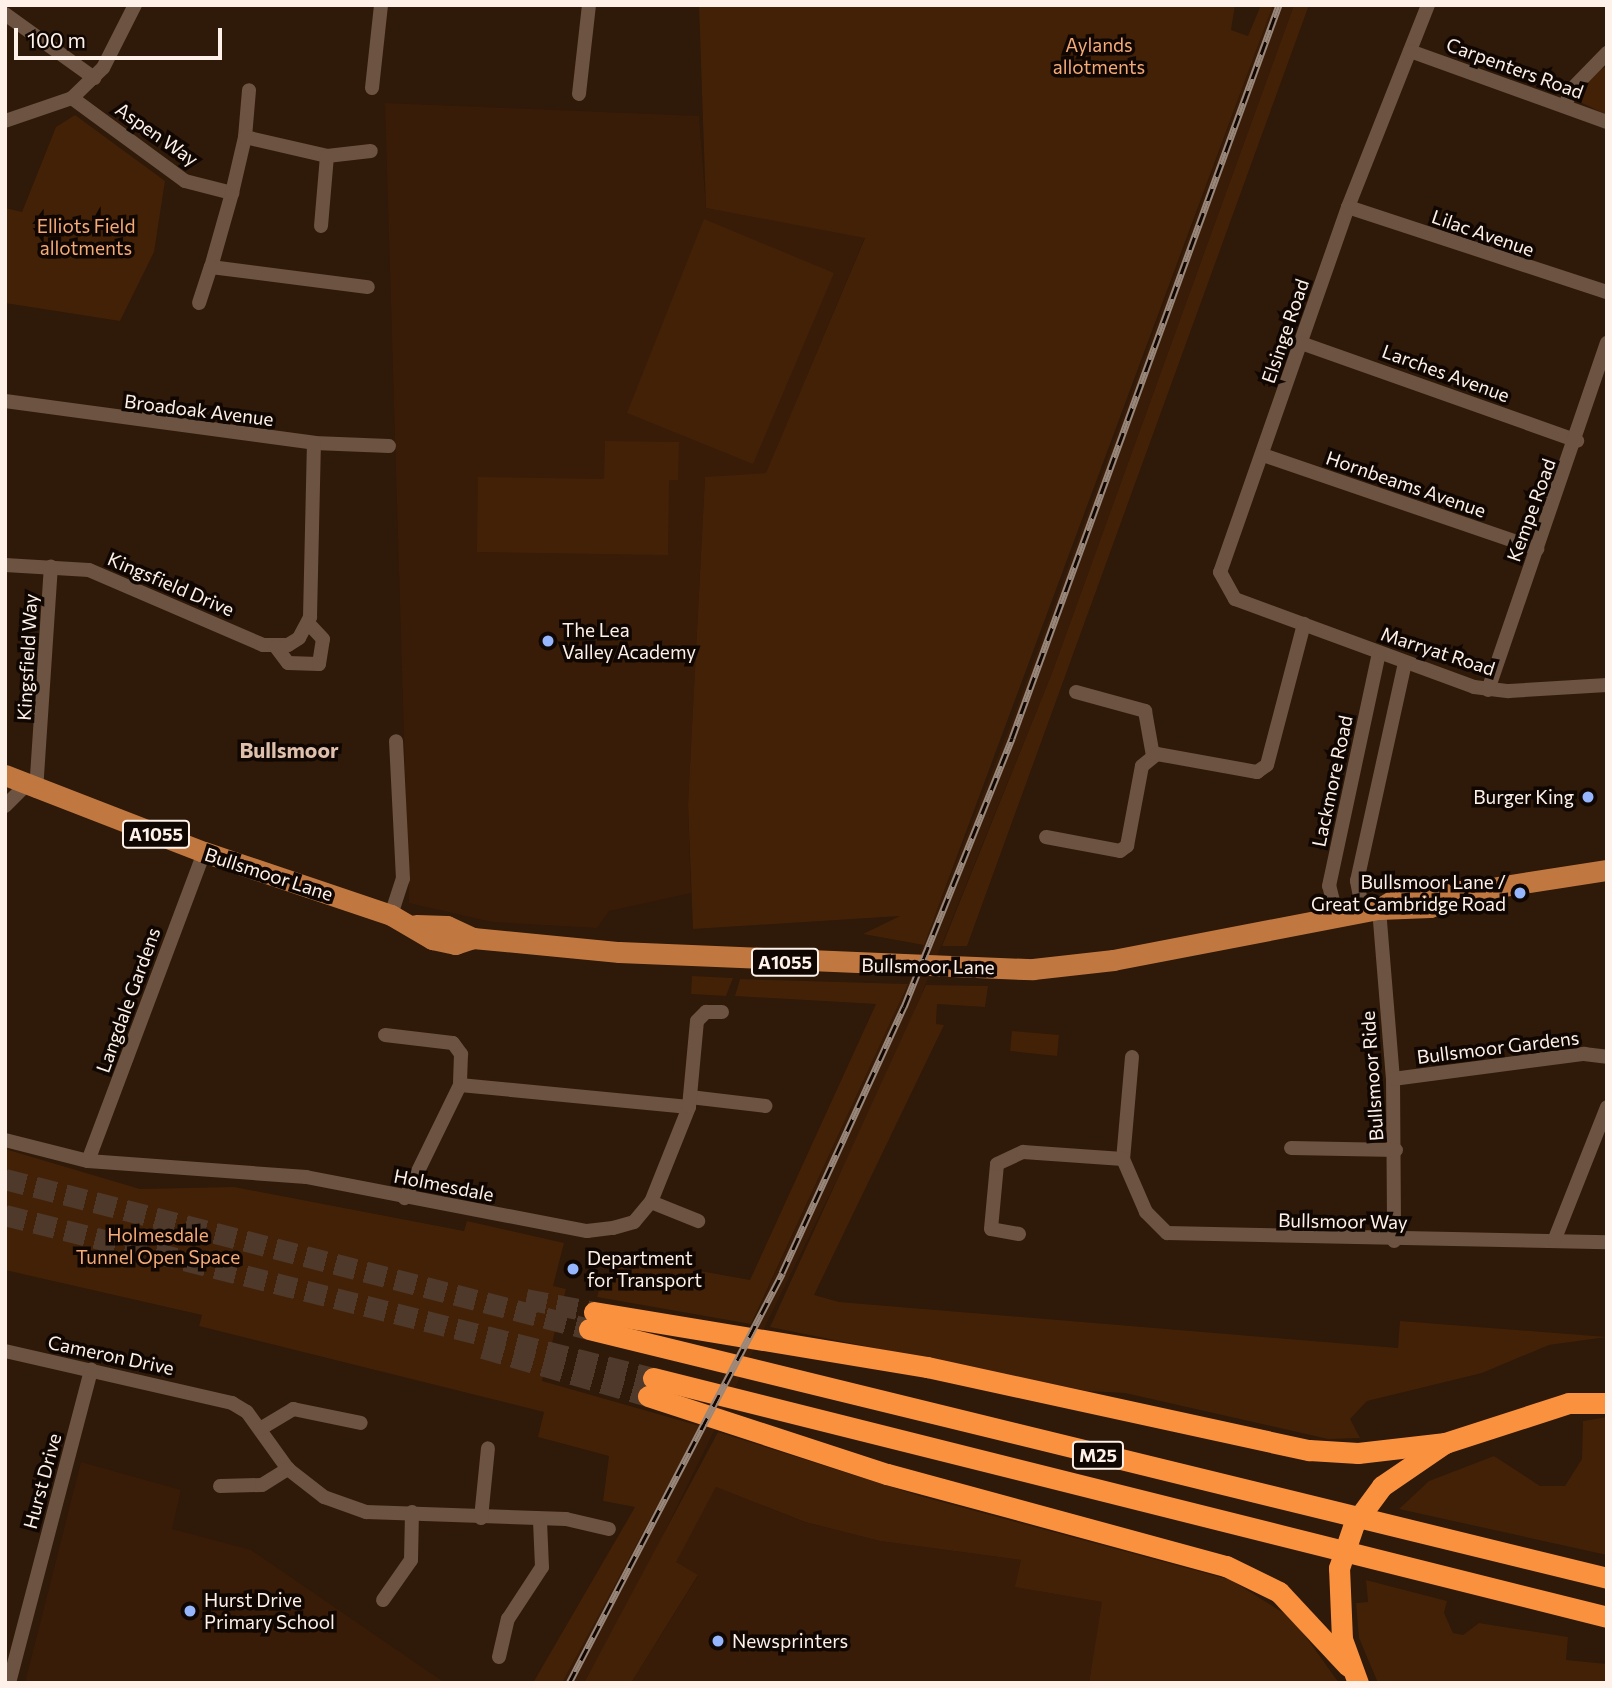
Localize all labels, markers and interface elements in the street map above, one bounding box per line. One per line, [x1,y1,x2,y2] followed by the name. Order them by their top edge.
[18,14,226,58] scale bar
[27,27,86,52] text: 100 m
[1443,33,1587,103] street label: Carpenters Road
[1053,34,1145,78] park label: Aylands allotments
[111,97,203,171] street label: Aspen Way
[1429,205,1537,261] street label: Lilac Avenue
[37,215,135,259] park label: Elliots Field allotments
[1257,276,1313,386] street label: Elsinge Road
[1379,339,1513,407] street label: Larches Avenue
[123,390,275,430] street label: Broadoak Avenue
[1323,446,1489,522] street label: Hornbeams Avenue
[1502,455,1560,565] street label: Kempe Road
[104,547,238,621] street label: Kingsfield Drive
[12,593,42,721] street label: Kingsfield Way
[562,619,696,663] place label: The Lea Valley Academy
[1378,622,1498,680] street label: Marryat Road
[540,633,556,649] marker: The Lea Valley Academy
[1307,713,1357,849] street label: Lackmore Road
[239,737,339,763] district label: Bullsmoor
[1473,786,1574,808] place label: Burger King
[1580,789,1596,805] marker: Burger King
[121,820,191,848] road number: A1055
[202,843,336,905] street label: Bullsmoor Lane
[1311,871,1506,915] place label: Bullsmoor Lane / Great Cambridge Road
[1512,885,1528,901] marker: Bullsmoor Lane / Great Cambridge Road
[91,924,165,1076] street label: Langdale Gardens
[750,947,820,976] road number: A1055
[861,953,995,979] street label: Bullsmoor Lane
[1356,1010,1388,1142] street label: Bullsmoor Ride
[1416,1026,1580,1068] street label: Bullsmoor Gardens
[392,1164,496,1206] street label: Holmesdale
[1278,1208,1408,1234] street label: Bullsmoor Way
[76,1224,240,1268] park label: Holmesdale Tunnel Open Space
[587,1247,702,1291] place label: Department for Transport
[565,1261,581,1277] marker: Department for Transport
[46,1330,176,1380] street label: Cameron Drive
[18,1431,66,1531] street label: Hurst Drive
[1072,1440,1124,1470] road number: M25
[204,1589,335,1633] place label: Hurst Drive Primary School
[182,1603,198,1619] marker: Hurst Drive Primary School
[732,1630,848,1652] place label: Newsprinters
[710,1633,726,1649] marker: Newsprinters

